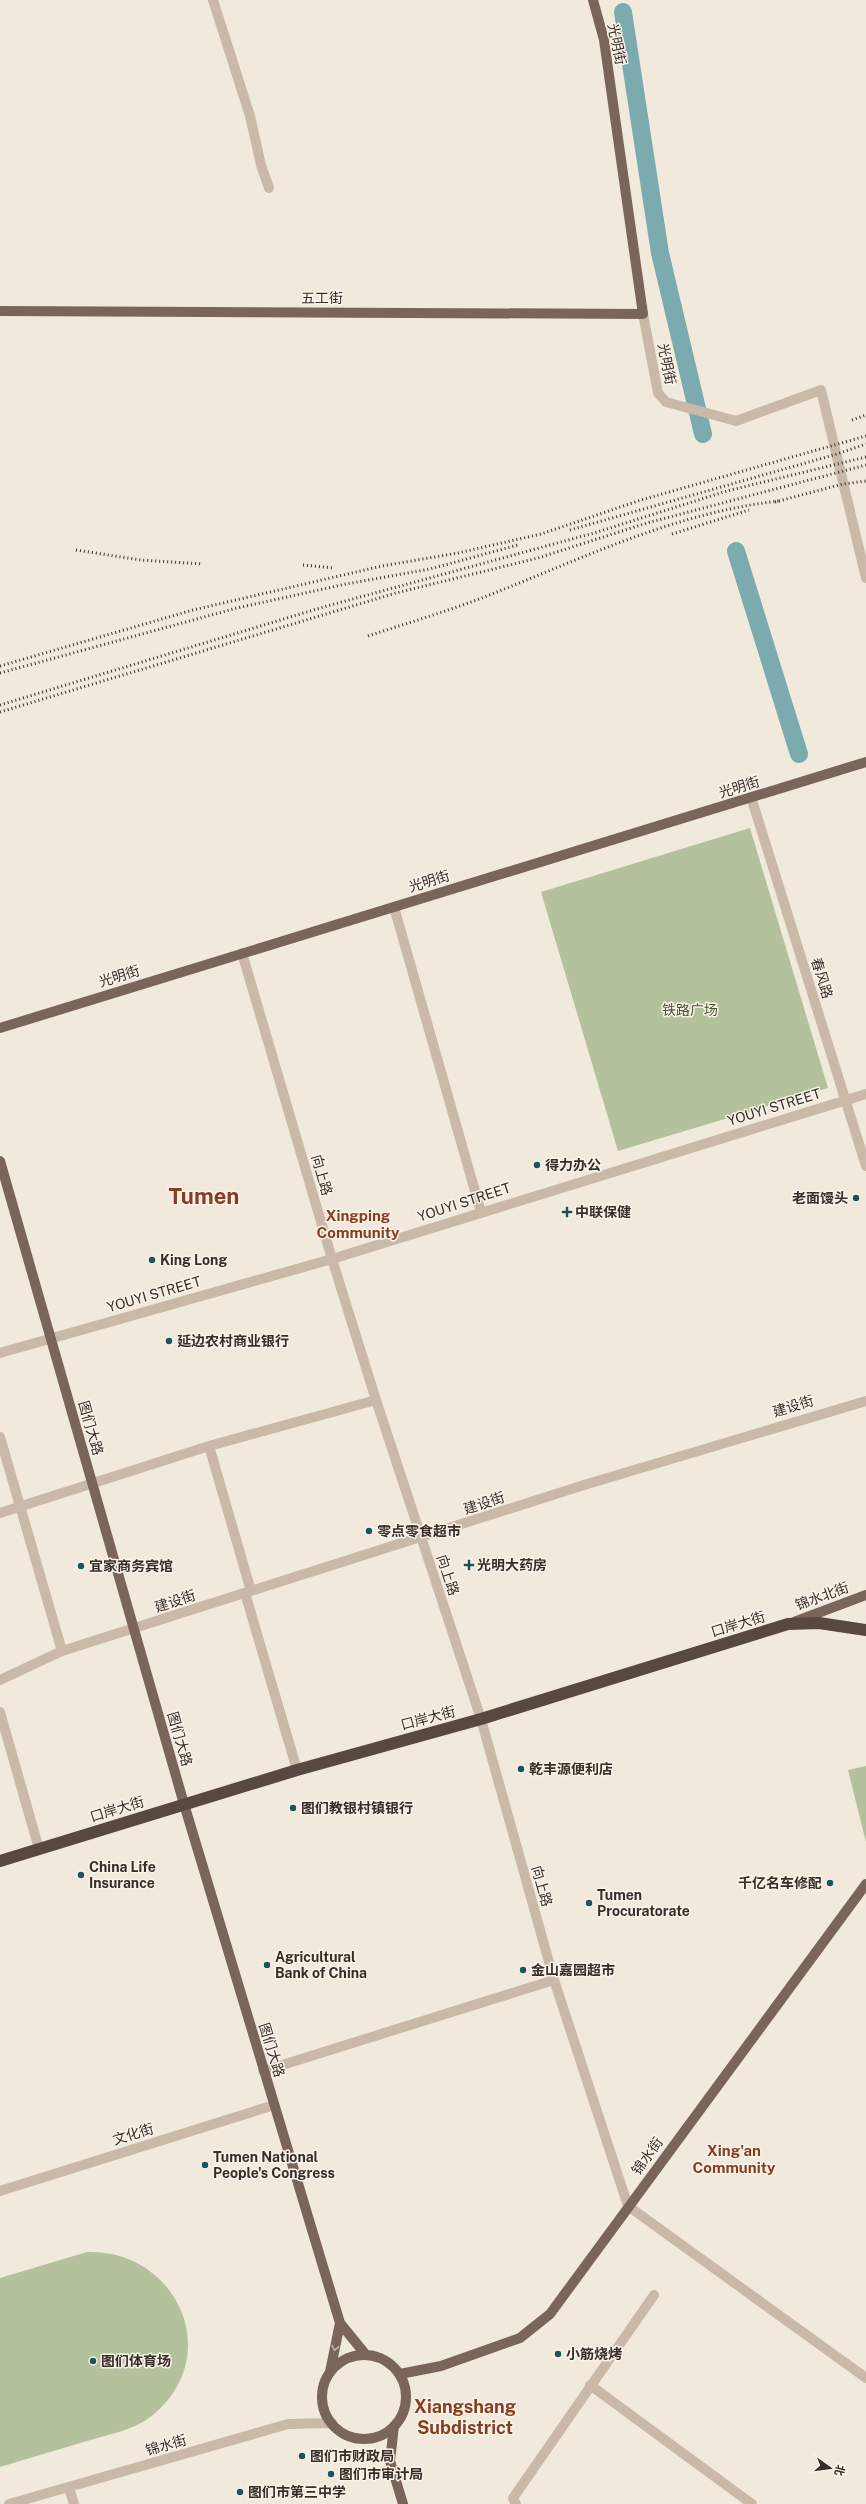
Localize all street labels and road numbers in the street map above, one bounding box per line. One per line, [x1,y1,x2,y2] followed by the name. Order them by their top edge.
[605,22,629,66] street label: 光明街
[301,290,343,306] street label: 五工街
[655,342,679,386] street label: 光明街
[717,773,761,801] street label: 光明街
[407,867,451,895] street label: 光明街
[808,956,836,1000] street label: 春风路
[97,962,141,990] street label: 光明街
[725,1085,823,1129] street label: YOUYI STREET
[309,1153,335,1197] street label: 向上路
[415,1179,513,1225] street label: YOUYI STREET
[105,1273,203,1315] street label: YOUYI STREET
[771,1392,815,1420] street label: 建设街
[76,1399,106,1457] street label: 图们大路
[462,1489,506,1517] street label: 建设街
[434,1553,462,1597] street label: 向上路
[793,1579,851,1613] street label: 锦水北街
[153,1587,197,1615] street label: 建设街
[709,1608,767,1640] street label: 口岸大街
[399,1703,457,1733] street label: 口岸大街
[165,1710,195,1768] street label: 图们大路
[88,1793,146,1825] street label: 口岸大街
[529,1864,555,1908] street label: 向上路
[256,2021,288,2079] street label: 图们大路
[111,2120,155,2148] street label: 文化街
[628,2134,666,2178] street label: 锦水街
[144,2432,188,2458] street label: 锦水街

